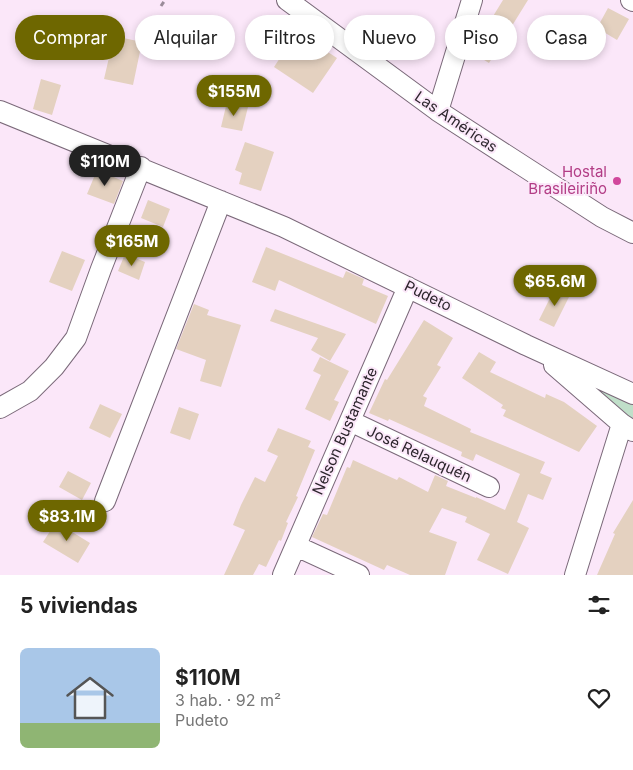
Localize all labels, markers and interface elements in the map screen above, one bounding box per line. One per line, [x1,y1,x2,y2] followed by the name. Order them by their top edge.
[15,15,125,60] chip: Comprar
[135,15,235,60] chip: Alquilar
[245,15,334,60] chip: Filtros
[344,15,435,60] chip: Nuevo
[445,15,517,60] chip: Piso
[527,15,606,60] chip: Casa
[199,74,269,117] pin: $155M
[208,81,260,101] text: $155M
[411,87,501,156] street label: Las Américas
[70,144,140,187] pin: $110M
[80,151,130,171] text: $110M
[528,162,607,198] place label: Hostal Brasileiriño
[611,175,623,187] marker: Hostal Brasileiriño
[97,224,167,267] pin: $165M
[106,231,158,251] text: $165M
[514,264,596,307] pin: $65.6M
[525,271,585,291] text: $65.6M
[402,276,455,315] street label: Pudeto
[308,364,381,498] street label: Nelson Bustamante
[364,421,475,486] street label: José Relauquén
[26,500,108,542] pin: $83.1M
[39,506,95,526] text: $83.1M
[585,591,613,619] icon: filters
[20,593,138,618] text: 5 viviendas
[175,665,241,690] text: $110M
[60,668,120,728] icon: home
[585,684,613,712] icon: heart
[175,690,281,710] text: 3 hab. · 92 m²
[175,710,228,730] text: Pudeto

